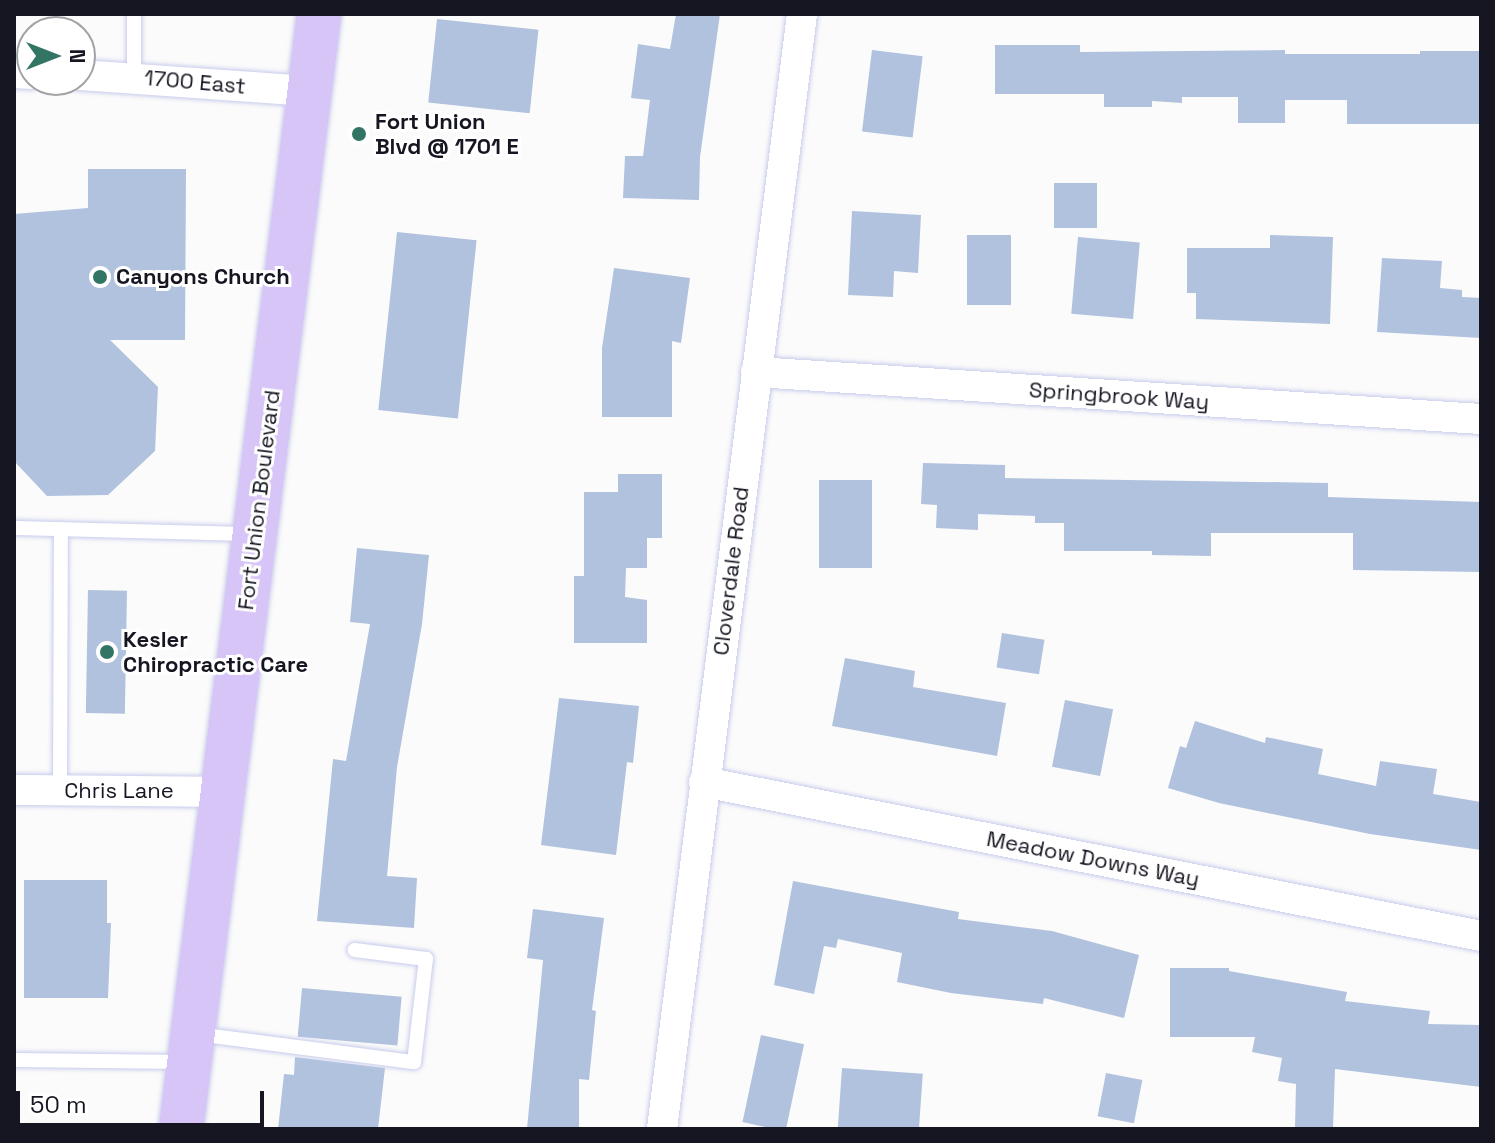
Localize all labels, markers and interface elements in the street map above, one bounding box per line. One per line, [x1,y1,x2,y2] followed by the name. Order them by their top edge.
[16,16,96,96] north arrow
[64,49,92,63] text: N
[143,64,247,100] street label: 1700 East
[375,108,519,160] place label: Fort Union Blvd @ 1701 E
[350,125,368,143] marker: Fort Union Blvd @ 1701 E
[116,264,290,290] place label: Canyons Church
[91,268,109,286] marker: Canyons Church
[1028,377,1210,415] street label: Springbrook Way
[232,388,286,612] street label: Fort Union Boulevard
[708,485,754,657] street label: Cloverdale Road
[123,626,308,678] place label: Kesler Chiropractic Care
[98,643,116,661] marker: Kesler Chiropractic Care
[64,778,174,804] street label: Chris Lane
[984,825,1202,893] street label: Meadow Downs Way
[20,1075,268,1125] scale bar
[30,1089,87,1120] text: 50 m

